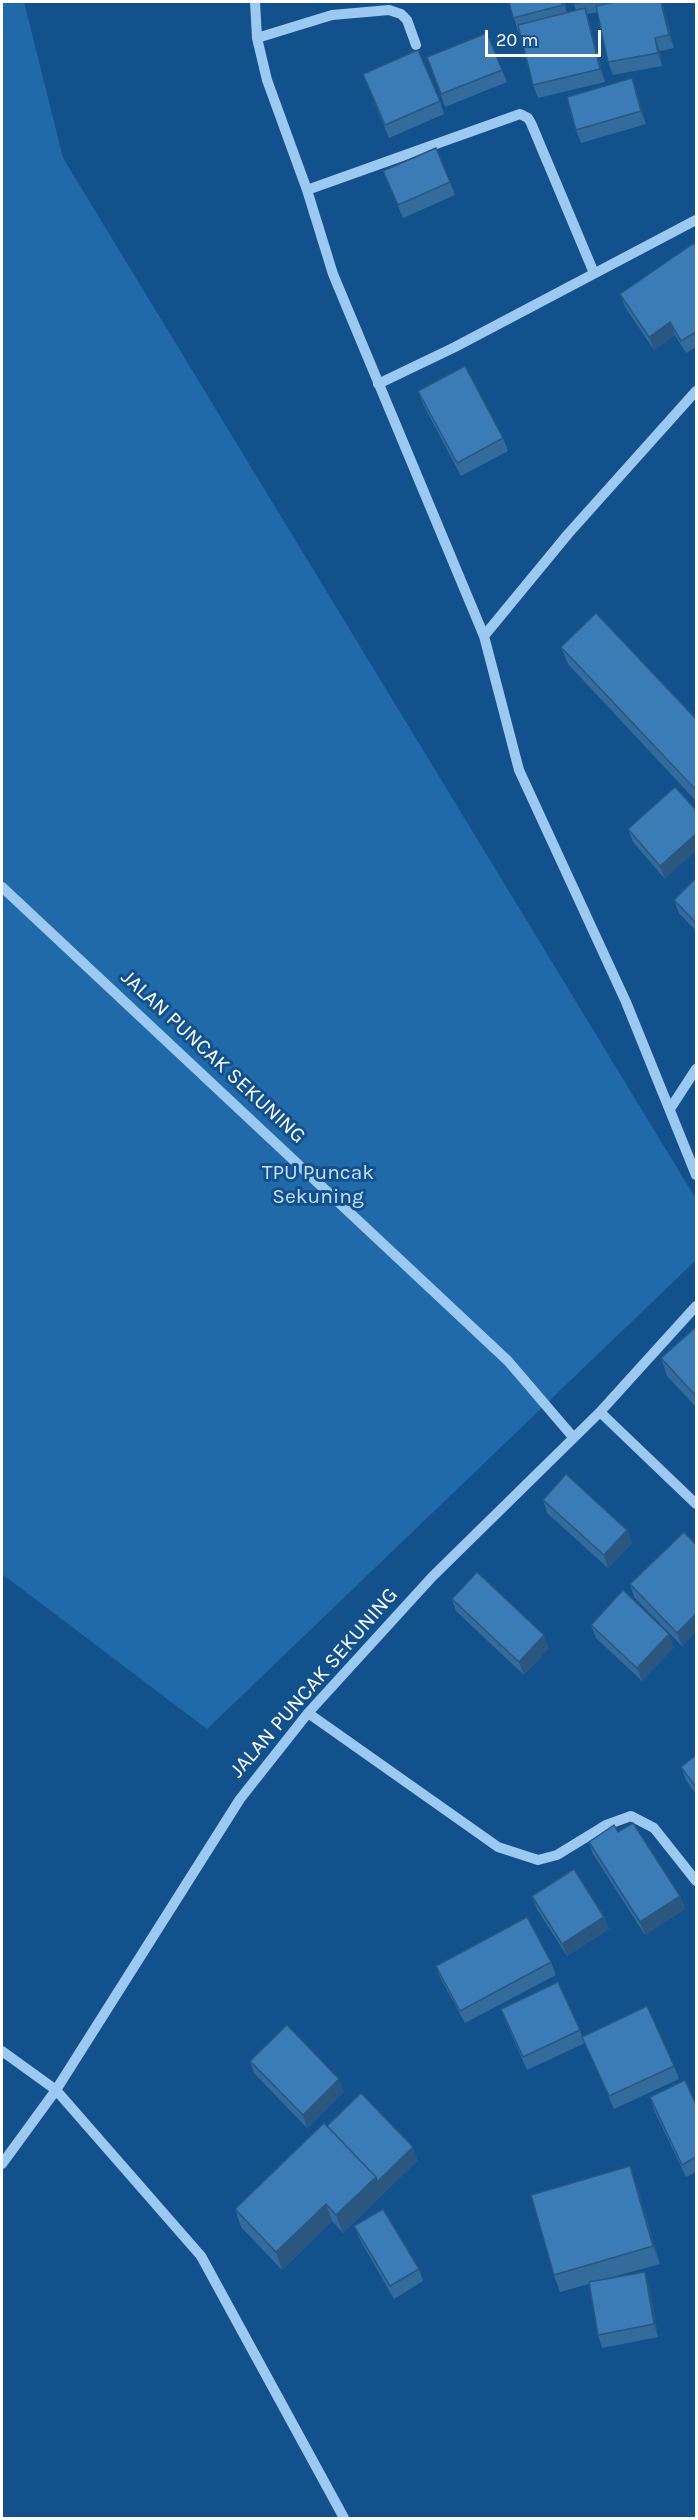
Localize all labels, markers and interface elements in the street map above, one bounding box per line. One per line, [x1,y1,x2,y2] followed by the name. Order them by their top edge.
[488,18,604,56] scale bar
[496,29,538,51] text: 20 m
[115,965,311,1149] street label: JALAN PUNCAK SEKUNING
[262,1160,374,1210] park label: TPU Puncak Sekuning
[225,1583,403,1783] street label: JALAN PUNCAK SEKUNING

